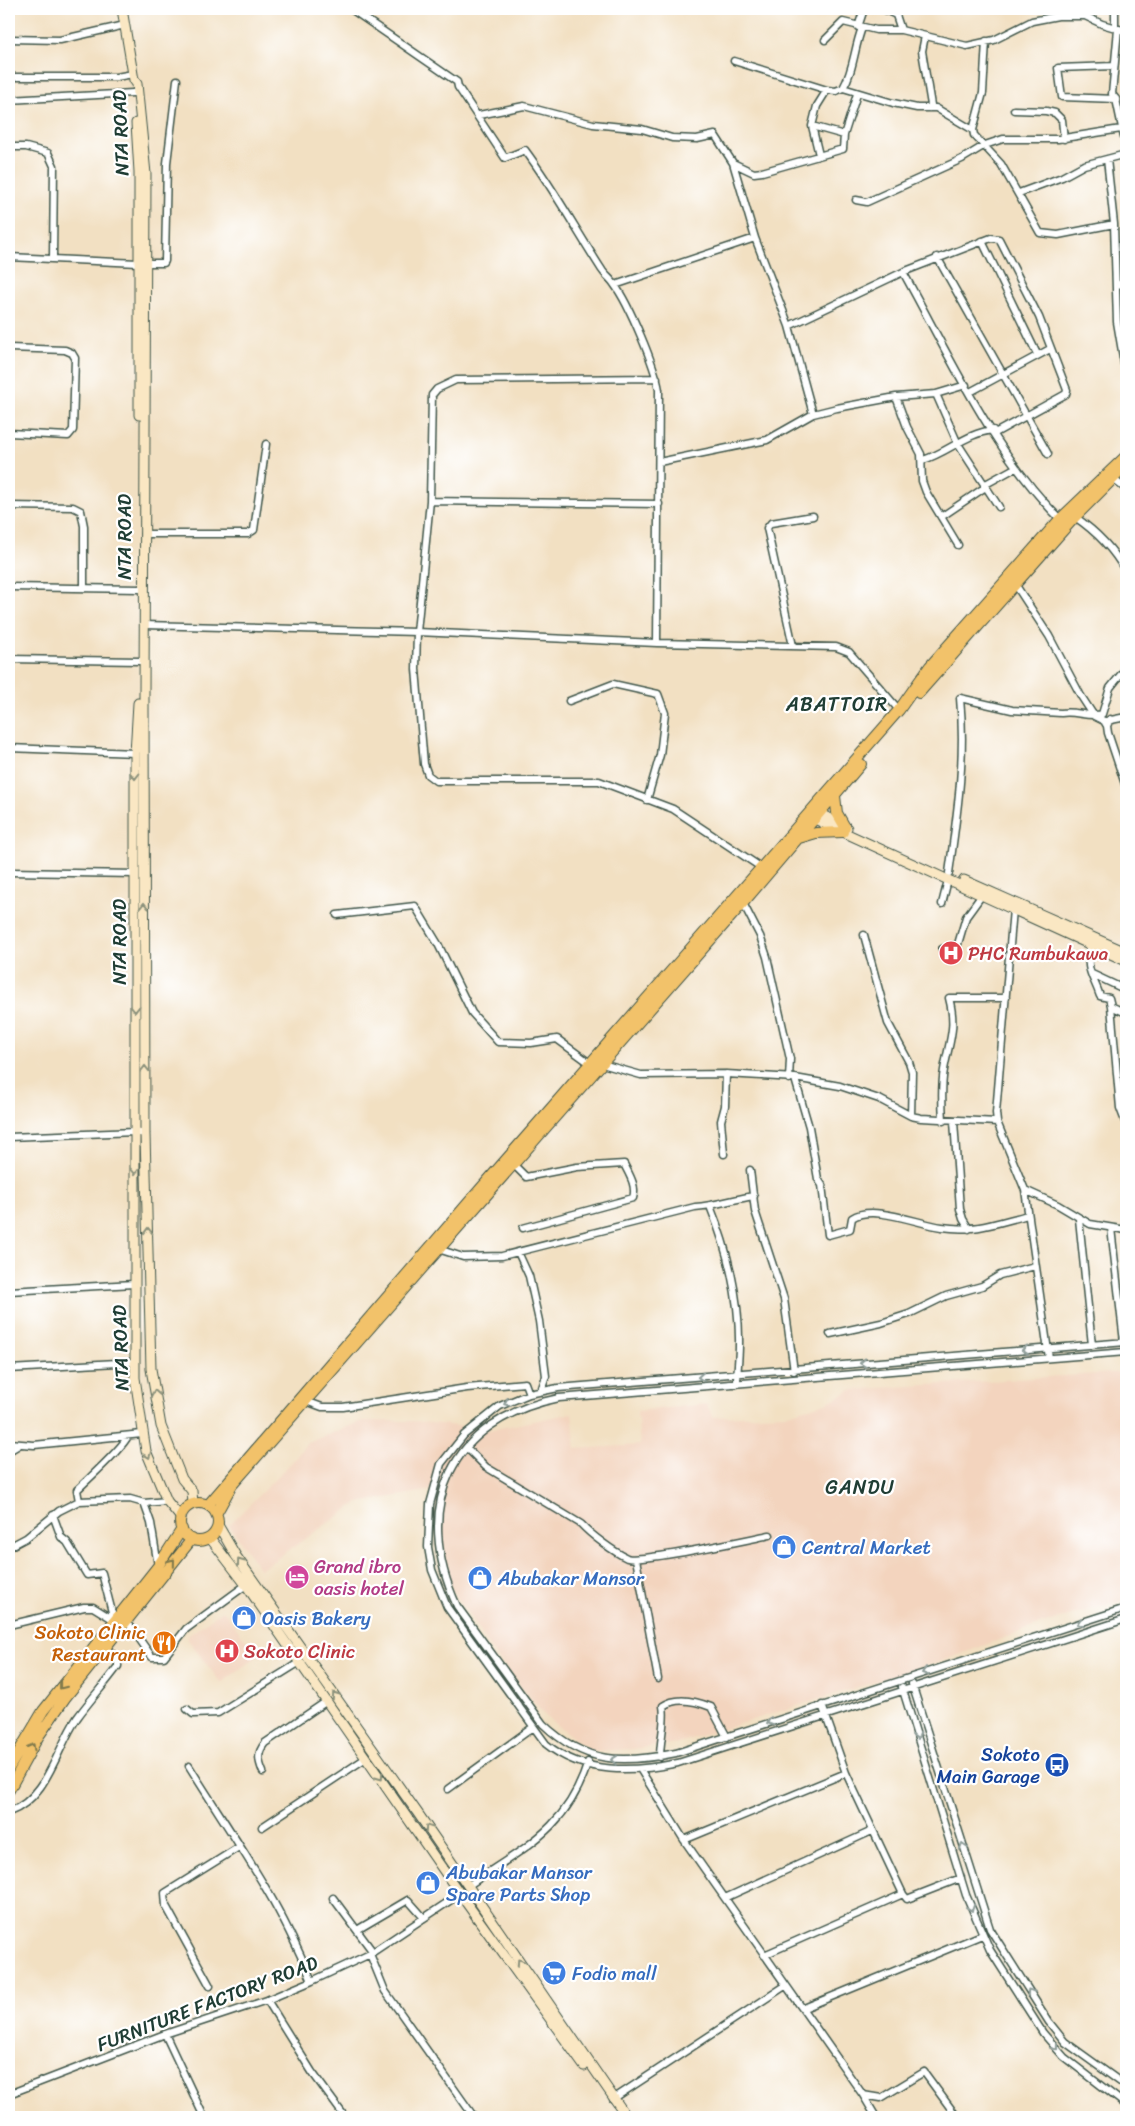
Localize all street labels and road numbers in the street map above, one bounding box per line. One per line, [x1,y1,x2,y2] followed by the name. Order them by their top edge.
[102,89,138,176] street label: NTA ROAD
[108,494,141,580] street label: NTA ROAD
[103,899,136,985] street label: NTA ROAD
[102,1304,138,1391] street label: NTA ROAD
[92,1946,323,2061] street label: FURNITURE FACTORY ROAD

